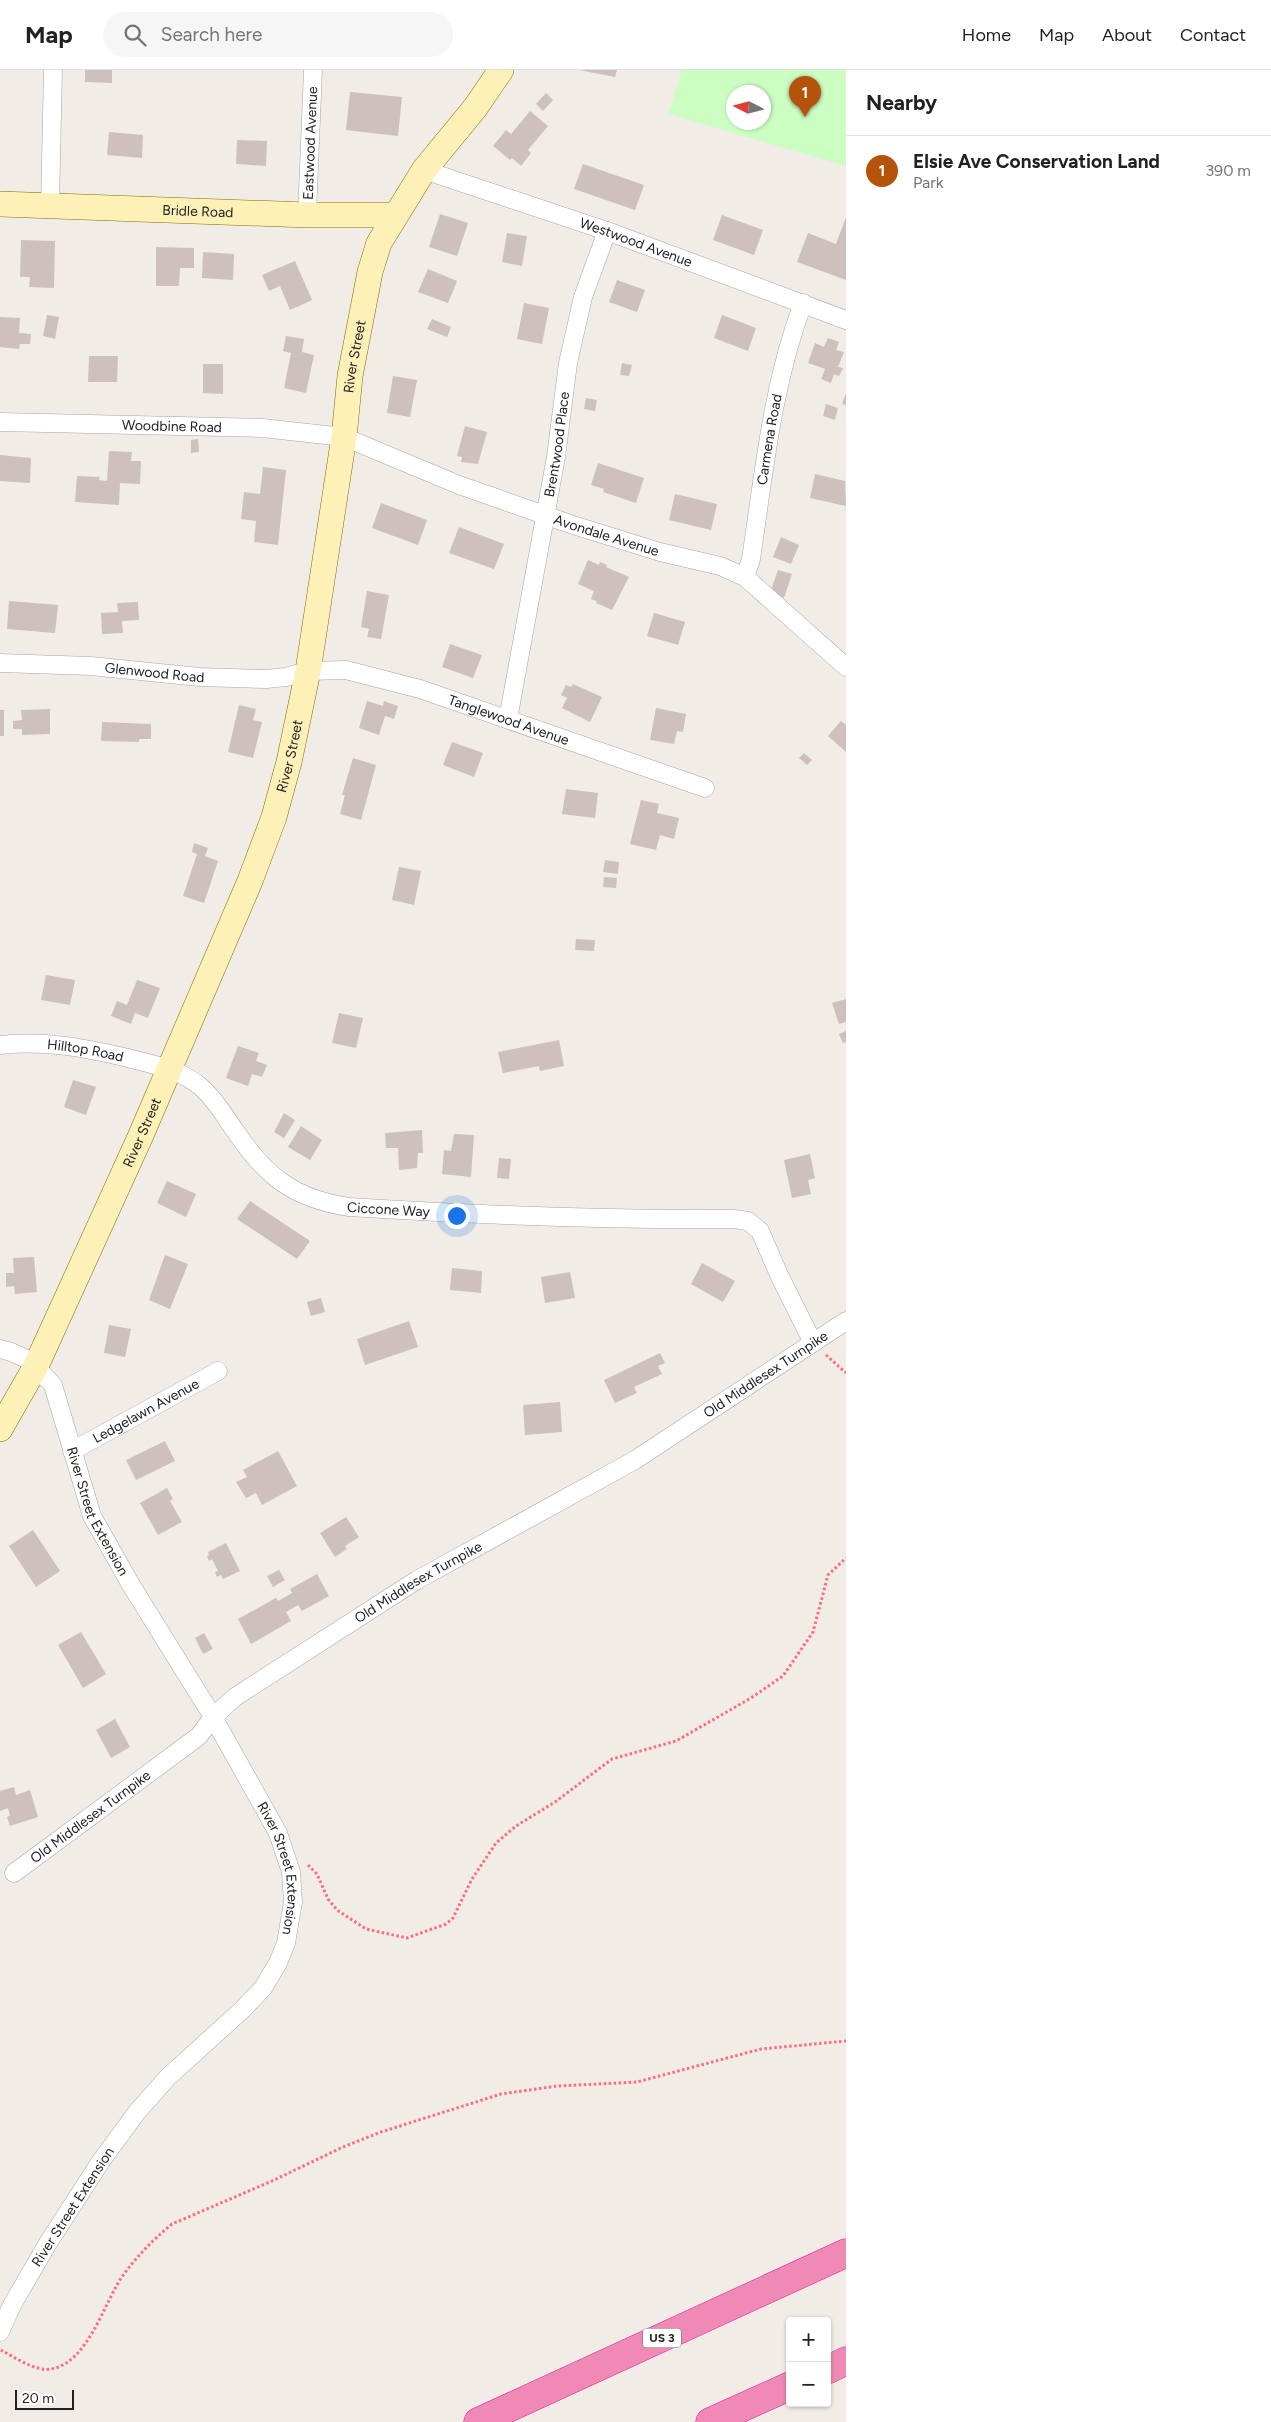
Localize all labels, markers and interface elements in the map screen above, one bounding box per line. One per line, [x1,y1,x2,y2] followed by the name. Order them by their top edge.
[103,12,453,57] search box
[25,20,73,49] text: Map
[121,21,149,49] icon: search
[161,23,262,46] text: Search here
[962,24,1011,46] text: Home
[1039,24,1074,46] text: Map
[1102,24,1152,46] text: About
[1180,24,1246,46] text: Contact
[789,76,821,117] pin: 1
[726,85,771,130] north arrow
[299,86,321,200] street label: Eastwood Avenue
[866,90,937,115] text: Nearby
[913,150,1160,173] text: Elsie Ave Conservation Land
[879,161,885,180] text: 1
[1205,161,1251,180] text: 390 m
[913,173,943,192] text: Park
[162,201,234,221] street label: Bridle Road
[578,214,695,271] street label: Westwood Avenue
[340,318,369,394] street label: River Street
[540,390,573,498] street label: Brentwood Place
[753,392,785,486] street label: Carmena Road
[122,416,222,436] street label: Woodbine Road
[552,510,662,560] street label: Avondale Avenue
[104,659,205,686] street label: Glenwood Road
[446,691,572,749] street label: Tanglewood Avenue
[273,718,306,794] street label: River Street
[47,1036,125,1065] street label: Hilltop Road
[119,1095,165,1170] street label: River Street
[347,1198,431,1220] street label: Ciccone Way
[444,1203,470,1229] your location
[700,1327,831,1421] street label: Old Middlesex Turnpike
[89,1374,202,1447] street label: Ledgelawn Avenue
[63,1445,133,1579] street label: River Street Extension
[351,1537,485,1626] street label: Old Middlesex Turnpike
[27,1766,154,1867] street label: Old Middlesex Turnpike
[254,1799,301,1936] street label: River Street Extension
[28,2144,118,2270] street label: River Street Extension
[786,2317,831,2407] map controls
[786,2317,831,2362] button: +
[643,2328,681,2348] road number: US 3
[786,2362,831,2407] button: −
[15,2387,74,2410] scale bar
[22,2390,54,2407] text: 20 m

